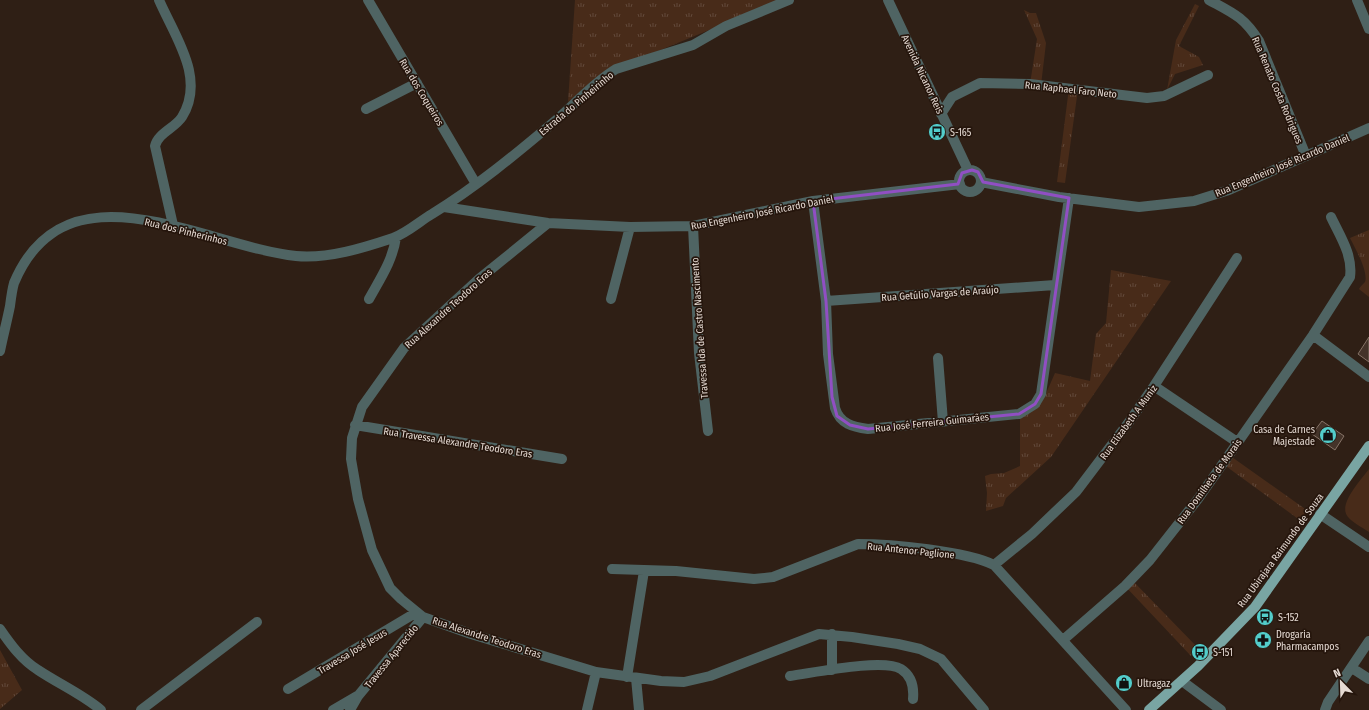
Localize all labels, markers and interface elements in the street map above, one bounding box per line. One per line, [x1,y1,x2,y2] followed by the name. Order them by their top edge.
[898,33,946,116] street label: Avenida Nicanor Reis
[1249,35,1305,146] street label: Rua Renato Costa Rodrigues
[396,57,446,128] street label: Rua dos Coqueiros
[537,69,616,138] street label: Estrada do Pinheirinho
[1024,79,1118,101] street label: Rua Raphael Faro Neto
[927,122,947,142] bus stop icon: S-165
[950,127,972,139] place label: S-165
[1213,132,1352,200] street label: Rua Engenheiro José Ricardo Daniel
[690,193,835,233] street label: Rua Engenheiro José Ricardo Daniel
[143,216,228,248] street label: Rua dos Pinherinhos
[689,257,711,399] street label: Travessa Ida de Castro Nascimento
[402,266,495,351] street label: Rua Alexandre Teodoro Eras
[881,283,999,304] street label: Rua Getúlio Vargas de Araújo
[1098,383,1160,462] street label: Rua Elizabeth A Muniz
[875,411,990,435] street label: Rua José Ferreira Guimarães
[1253,424,1315,448] place label: Casa de Carnes Majestade
[382,425,533,461] street label: Rua Travessa Alexandre Teodoro Eras
[1318,425,1338,445] shop icon: Casa de Carnes Majestade
[1175,437,1245,527] street label: Rua Domilheta de Morais
[1235,491,1326,610] street label: Rua Ubirajara Raimundo de Souza
[867,540,955,562] street label: Rua Antenor Paglione
[1255,607,1275,627] bus stop icon: S-152
[1278,612,1299,624] place label: S-152
[431,615,543,661] street label: Rua Alexandre Teodoro Eras
[363,622,421,691] street label: Travessa Aparecido
[316,627,389,677] street label: Travessa José Jesus
[1276,629,1339,653] place label: Drogaria Pharmacampos
[1253,630,1273,650] pharmacy icon: Drogaria Pharmacampos
[1190,642,1210,662] bus stop icon: S-151
[1213,647,1233,659] place label: S-151
[1321,662,1361,702] north arrow
[1332,666,1343,681] text: N
[1114,673,1134,693] shop icon: Ultragaz
[1137,678,1170,690] place label: Ultragaz

